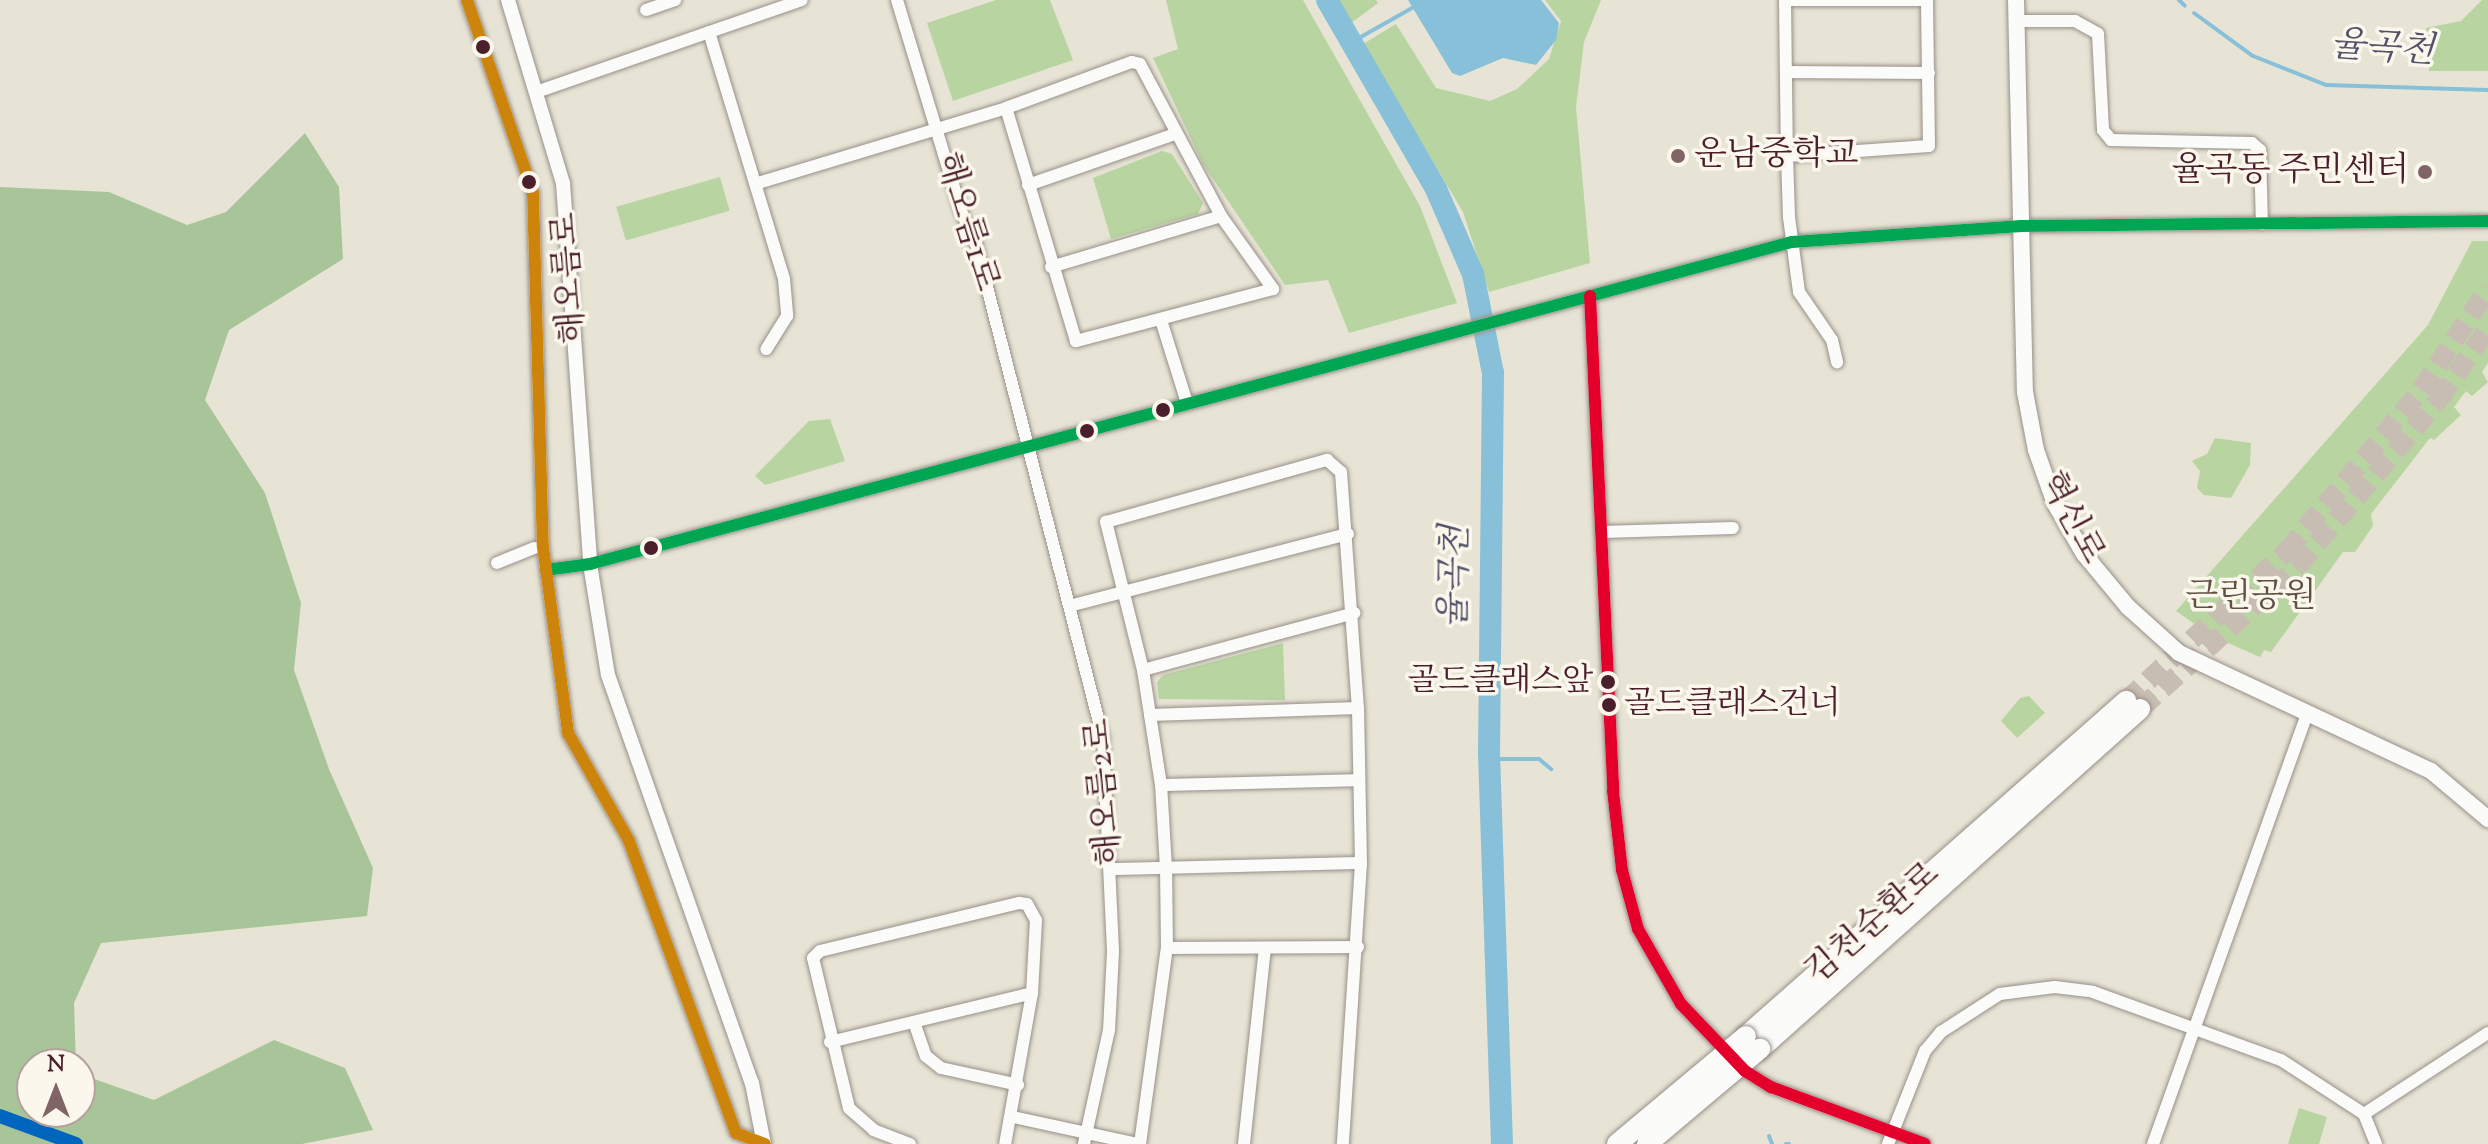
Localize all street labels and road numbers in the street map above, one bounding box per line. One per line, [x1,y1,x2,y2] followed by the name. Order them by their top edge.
[926,148,1006,296] street label: 해오름1로
[545,211,595,345] street label: 해오름로
[2030,465,2112,571] street label: 혁신로
[1078,717,1132,867] street label: 해오름2로
[1798,855,1948,993] street label: 김천순환로

